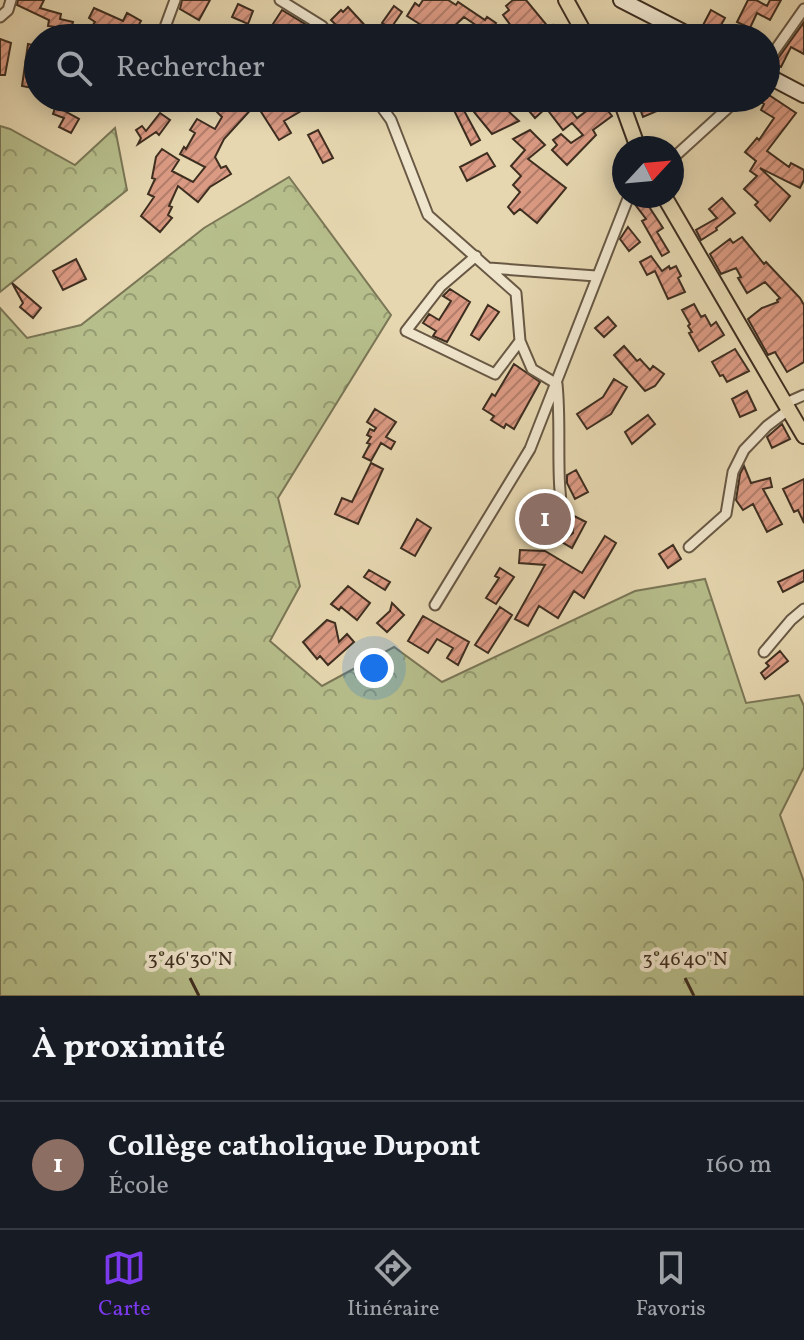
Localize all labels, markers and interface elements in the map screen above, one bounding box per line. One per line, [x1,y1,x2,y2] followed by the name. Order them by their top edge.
[24,24,780,112] search box
[52,46,96,90] icon: search
[116,47,265,89] text: Rechercher
[612,136,684,208] north arrow
[519,489,571,549] pin: 1
[354,648,394,688] your location
[147,946,233,974] text: 3°46'30"N
[642,946,728,974] text: 3°46'40"N
[32,1025,225,1072] text: À proximité
[108,1126,480,1168] text: Collège catholique Dupont
[53,1147,63,1183] text: 1
[705,1147,772,1183] text: 160 m
[108,1168,169,1204] text: École
[98,1246,151,1325] tab: Carte
[347,1246,439,1325] tab: Itinéraire
[636,1246,706,1325] tab: Favoris

